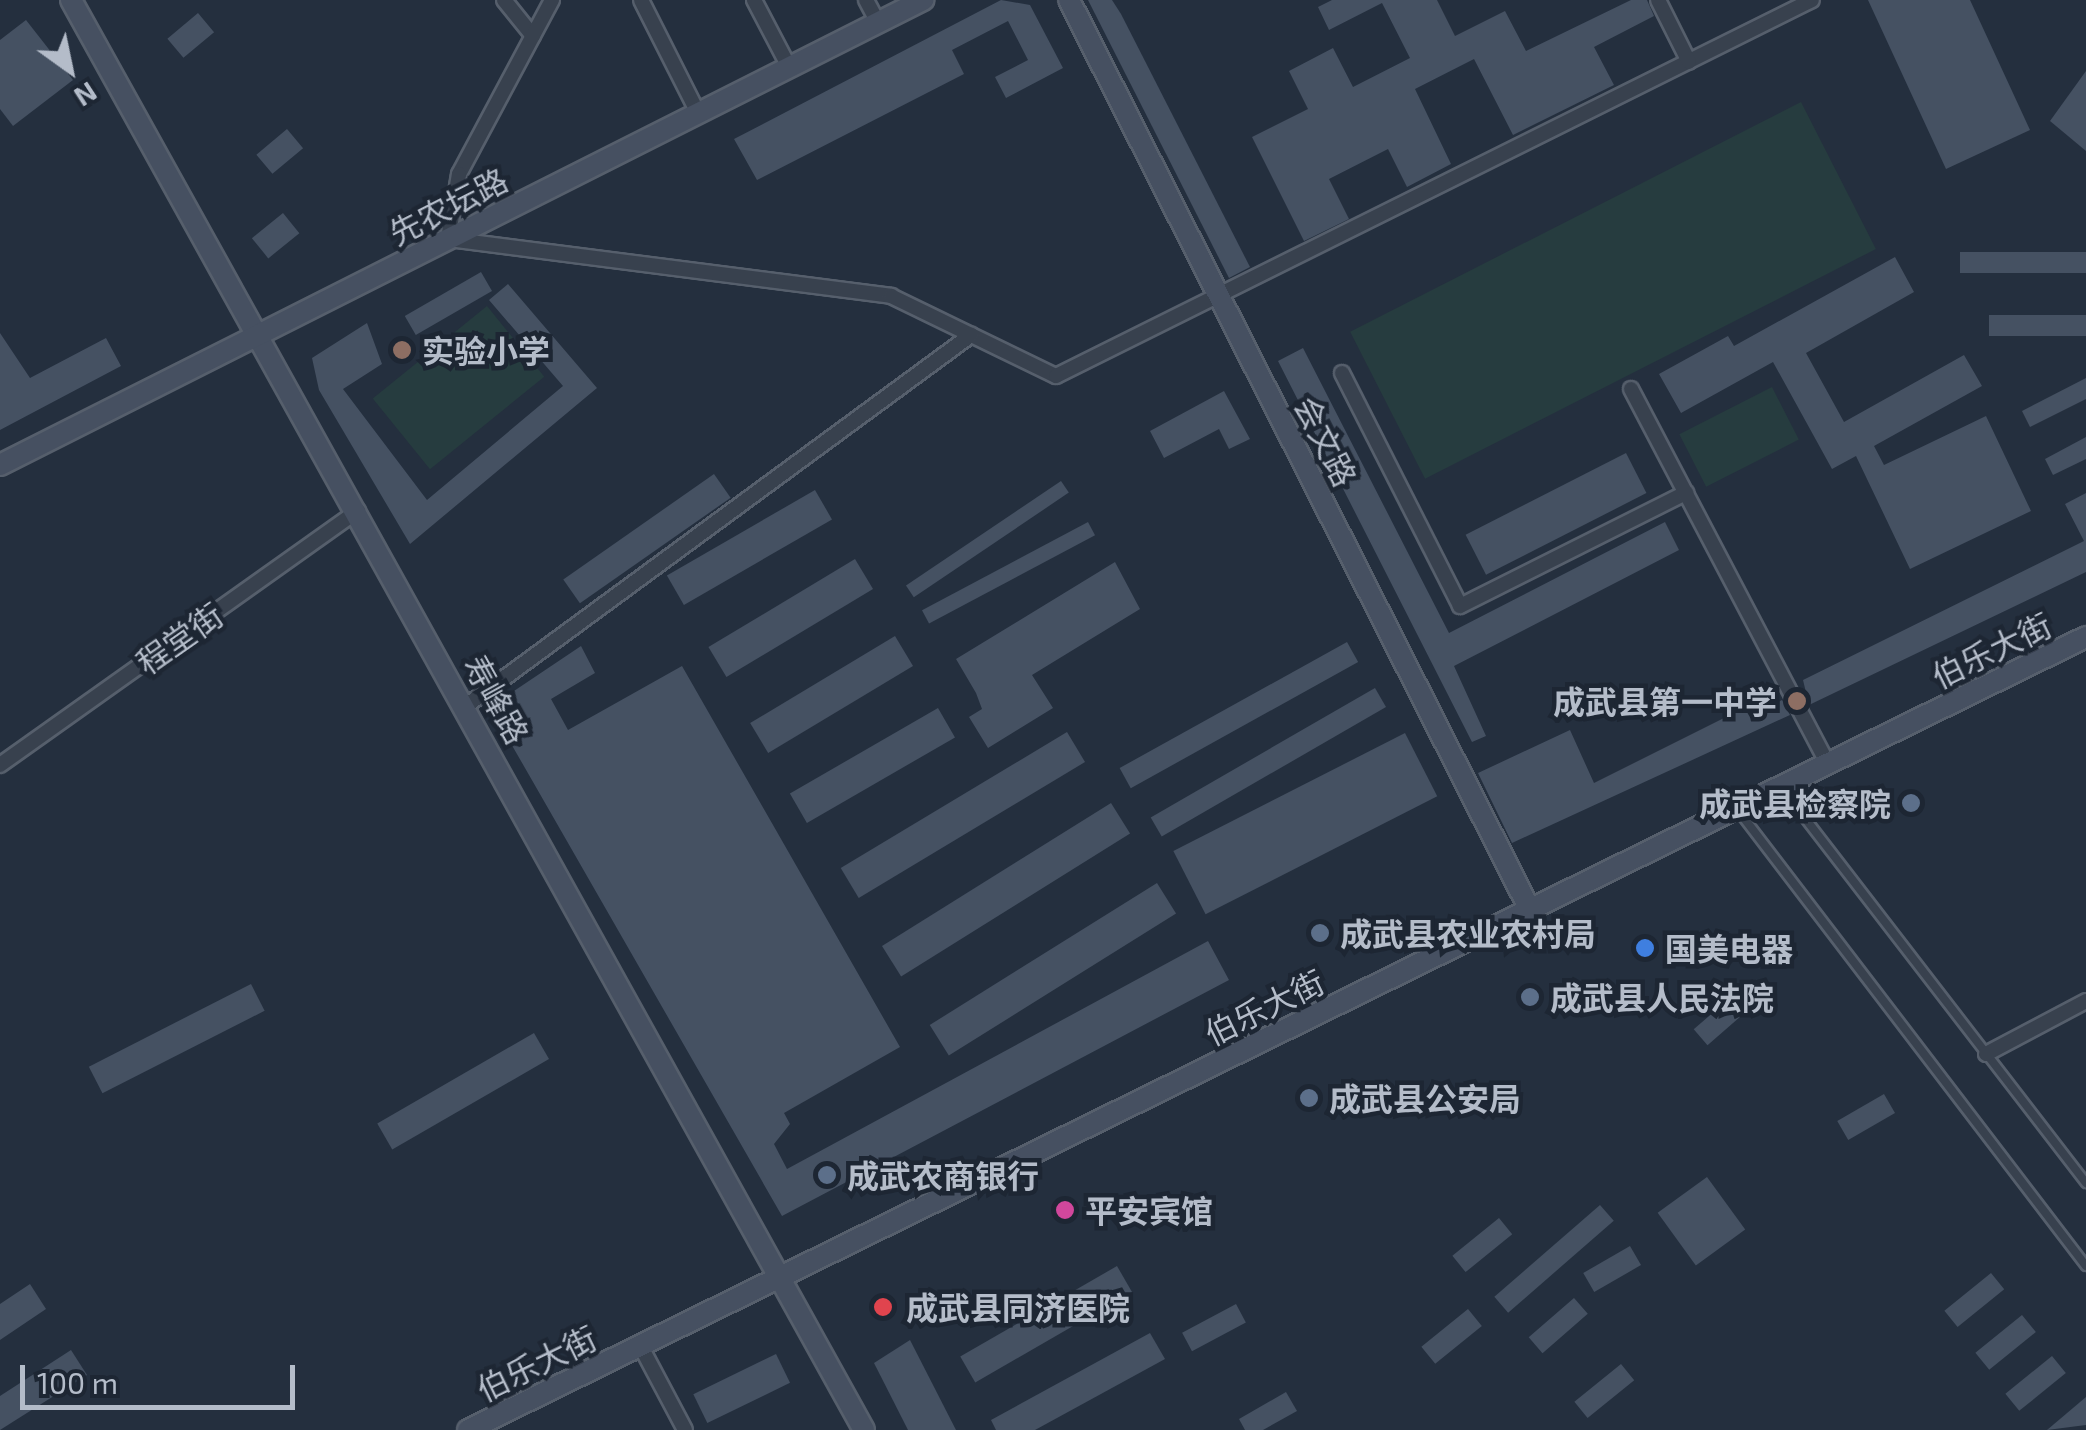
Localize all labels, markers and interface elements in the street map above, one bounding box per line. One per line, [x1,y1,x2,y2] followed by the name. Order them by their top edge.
[20,20,120,120] north arrow
[69,75,104,115] text: N
[382,160,514,252] street label: 先农坛路
[422,331,550,369] place label: 实验小学
[391,339,413,361] marker: 实验小学
[1287,390,1365,492] street label: 会文路
[129,595,229,681] street label: 程堂街
[1925,605,2057,695] street label: 伯乐大街
[457,648,537,750] street label: 寿峰路
[1553,682,1777,720] place label: 成武县第一中学
[1786,690,1808,712] marker: 成武县第一中学
[1699,784,1891,822] place label: 成武县检察院
[1900,792,1922,814] marker: 成武县检察院
[1340,914,1596,952] place label: 成武县农业农村局
[1309,922,1331,944] marker: 成武县农业农村局
[1665,929,1793,967] place label: 国美电器
[1634,937,1656,959] marker: 国美电器
[1198,962,1330,1052] street label: 伯乐大街
[1550,978,1774,1016] place label: 成武县人民法院
[1519,986,1541,1008] marker: 成武县人民法院
[1329,1079,1521,1117] place label: 成武县公安局
[1298,1087,1320,1109] marker: 成武县公安局
[847,1156,1039,1194] place label: 成武农商银行
[816,1164,838,1186] marker: 成武农商银行
[1085,1191,1213,1229] place label: 平安宾馆
[1054,1199,1076,1221] marker: 平安宾馆
[906,1288,1130,1326] place label: 成武县同济医院
[870,1294,896,1320] marker: 成武县同济医院
[470,1318,602,1408] street label: 伯乐大街
[25,1345,300,1407] scale bar
[37,1364,118,1400] text: 100 m

